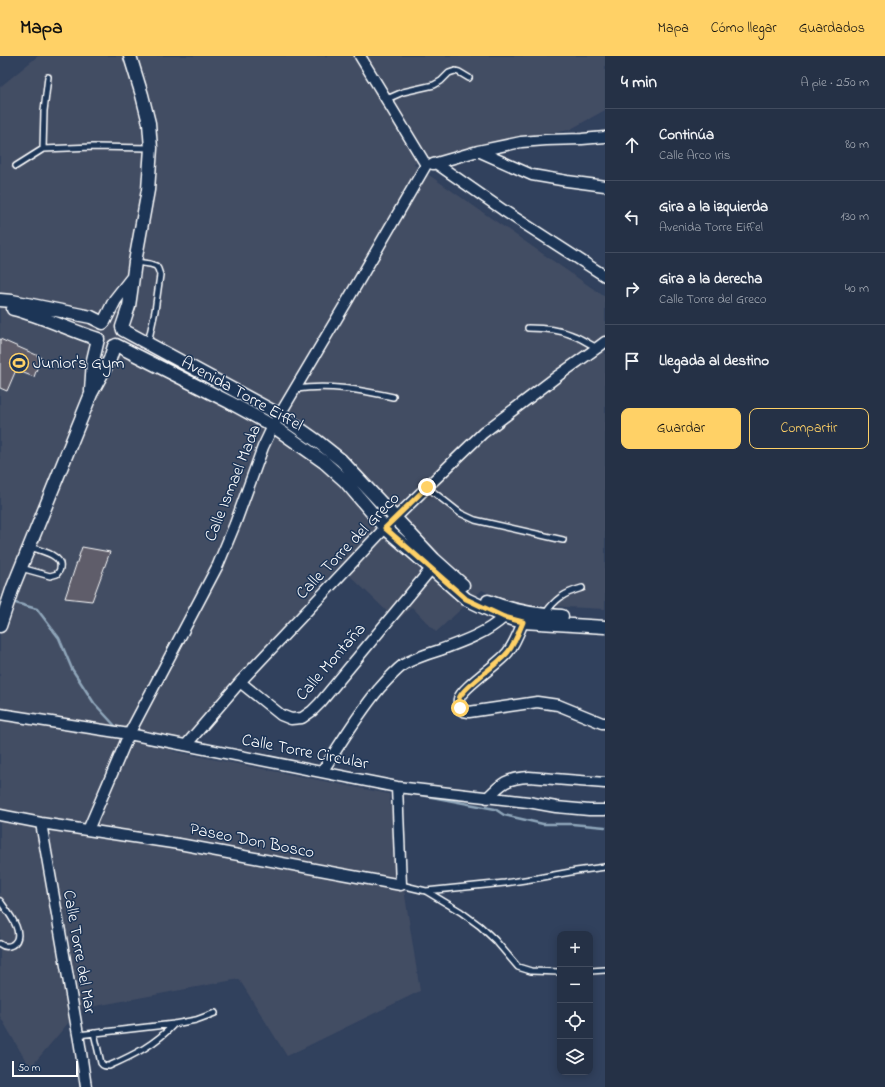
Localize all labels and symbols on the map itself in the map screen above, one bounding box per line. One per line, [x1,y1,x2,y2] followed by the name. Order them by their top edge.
[176,350,308,438] street label: Avenida Torre Eiffel
[33,351,125,377] place label: Junior's Gym
[8,352,30,374] sports icon: Junior's Gym
[198,421,268,545] street label: Calle Ismael Mada
[418,478,436,496] route end
[290,487,406,605] street label: Calle Torre del Greco
[290,618,372,706] street label: Calle Montaña
[451,699,469,717] route start
[239,727,371,777] street label: Calle Torre Circular
[187,817,317,865] street label: Paseo Don Bosco
[56,888,102,1017] street label: Calle Torre del Mar
[12,1059,78,1078] scale bar

